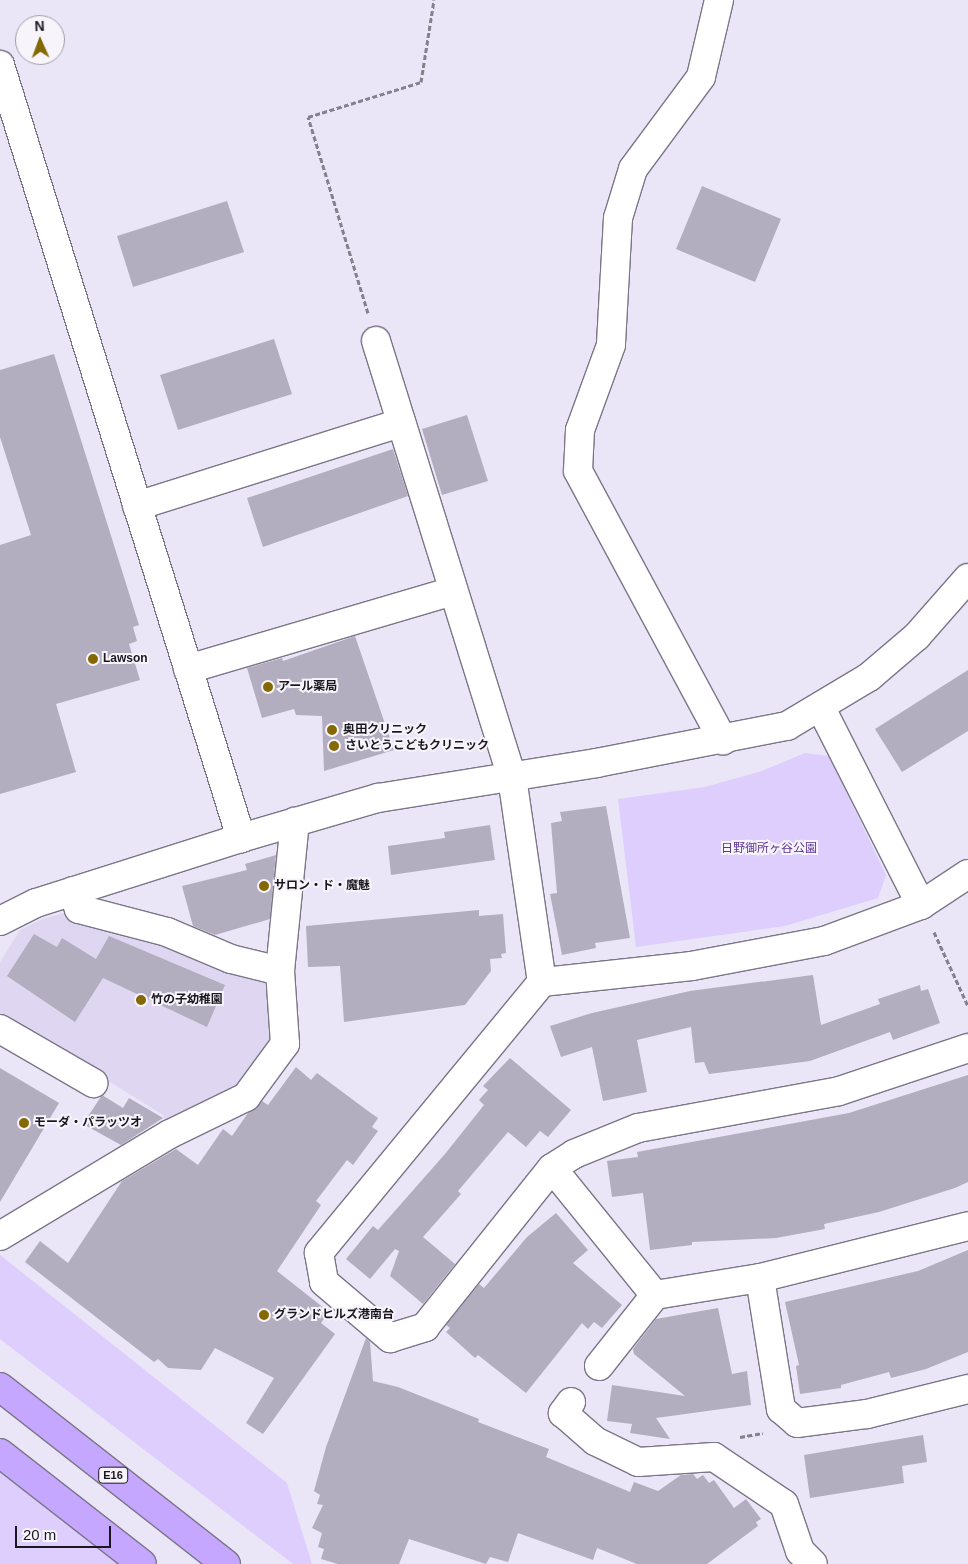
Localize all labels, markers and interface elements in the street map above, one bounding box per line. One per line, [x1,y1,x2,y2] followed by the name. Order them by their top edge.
[15,15,65,65] north arrow
[34,18,45,34] text: N
[103,652,148,666] place label: Lawson
[87,653,99,665] marker: Lawson
[278,680,337,694] place label: アール薬局
[262,681,274,693] marker: アール薬局
[325,723,339,737] marker: 奥田クリニック
[343,723,427,737] place label: 奥田クリニック
[327,739,341,753] marker: さいとうこどもクリニック
[345,739,489,753] place label: さいとうこどもクリニック
[721,842,817,856] park label: 日野御所ヶ谷公園
[274,879,370,893] place label: サロン・ド・魔魅
[258,880,270,892] marker: サロン・ド・魔魅
[151,993,223,1007] place label: 竹の子幼稚園
[135,994,147,1006] marker: 竹の子幼稚園
[34,1116,142,1130] place label: モーダ・パラッツオ
[18,1117,30,1129] marker: モーダ・パラッツオ
[274,1308,394,1322] place label: グランドヒルズ港南台
[258,1309,270,1321] marker: グランドヒルズ港南台
[98,1466,128,1484] road number: E16
[18,1516,114,1548] scale bar
[23,1526,56,1543] text: 20 m

